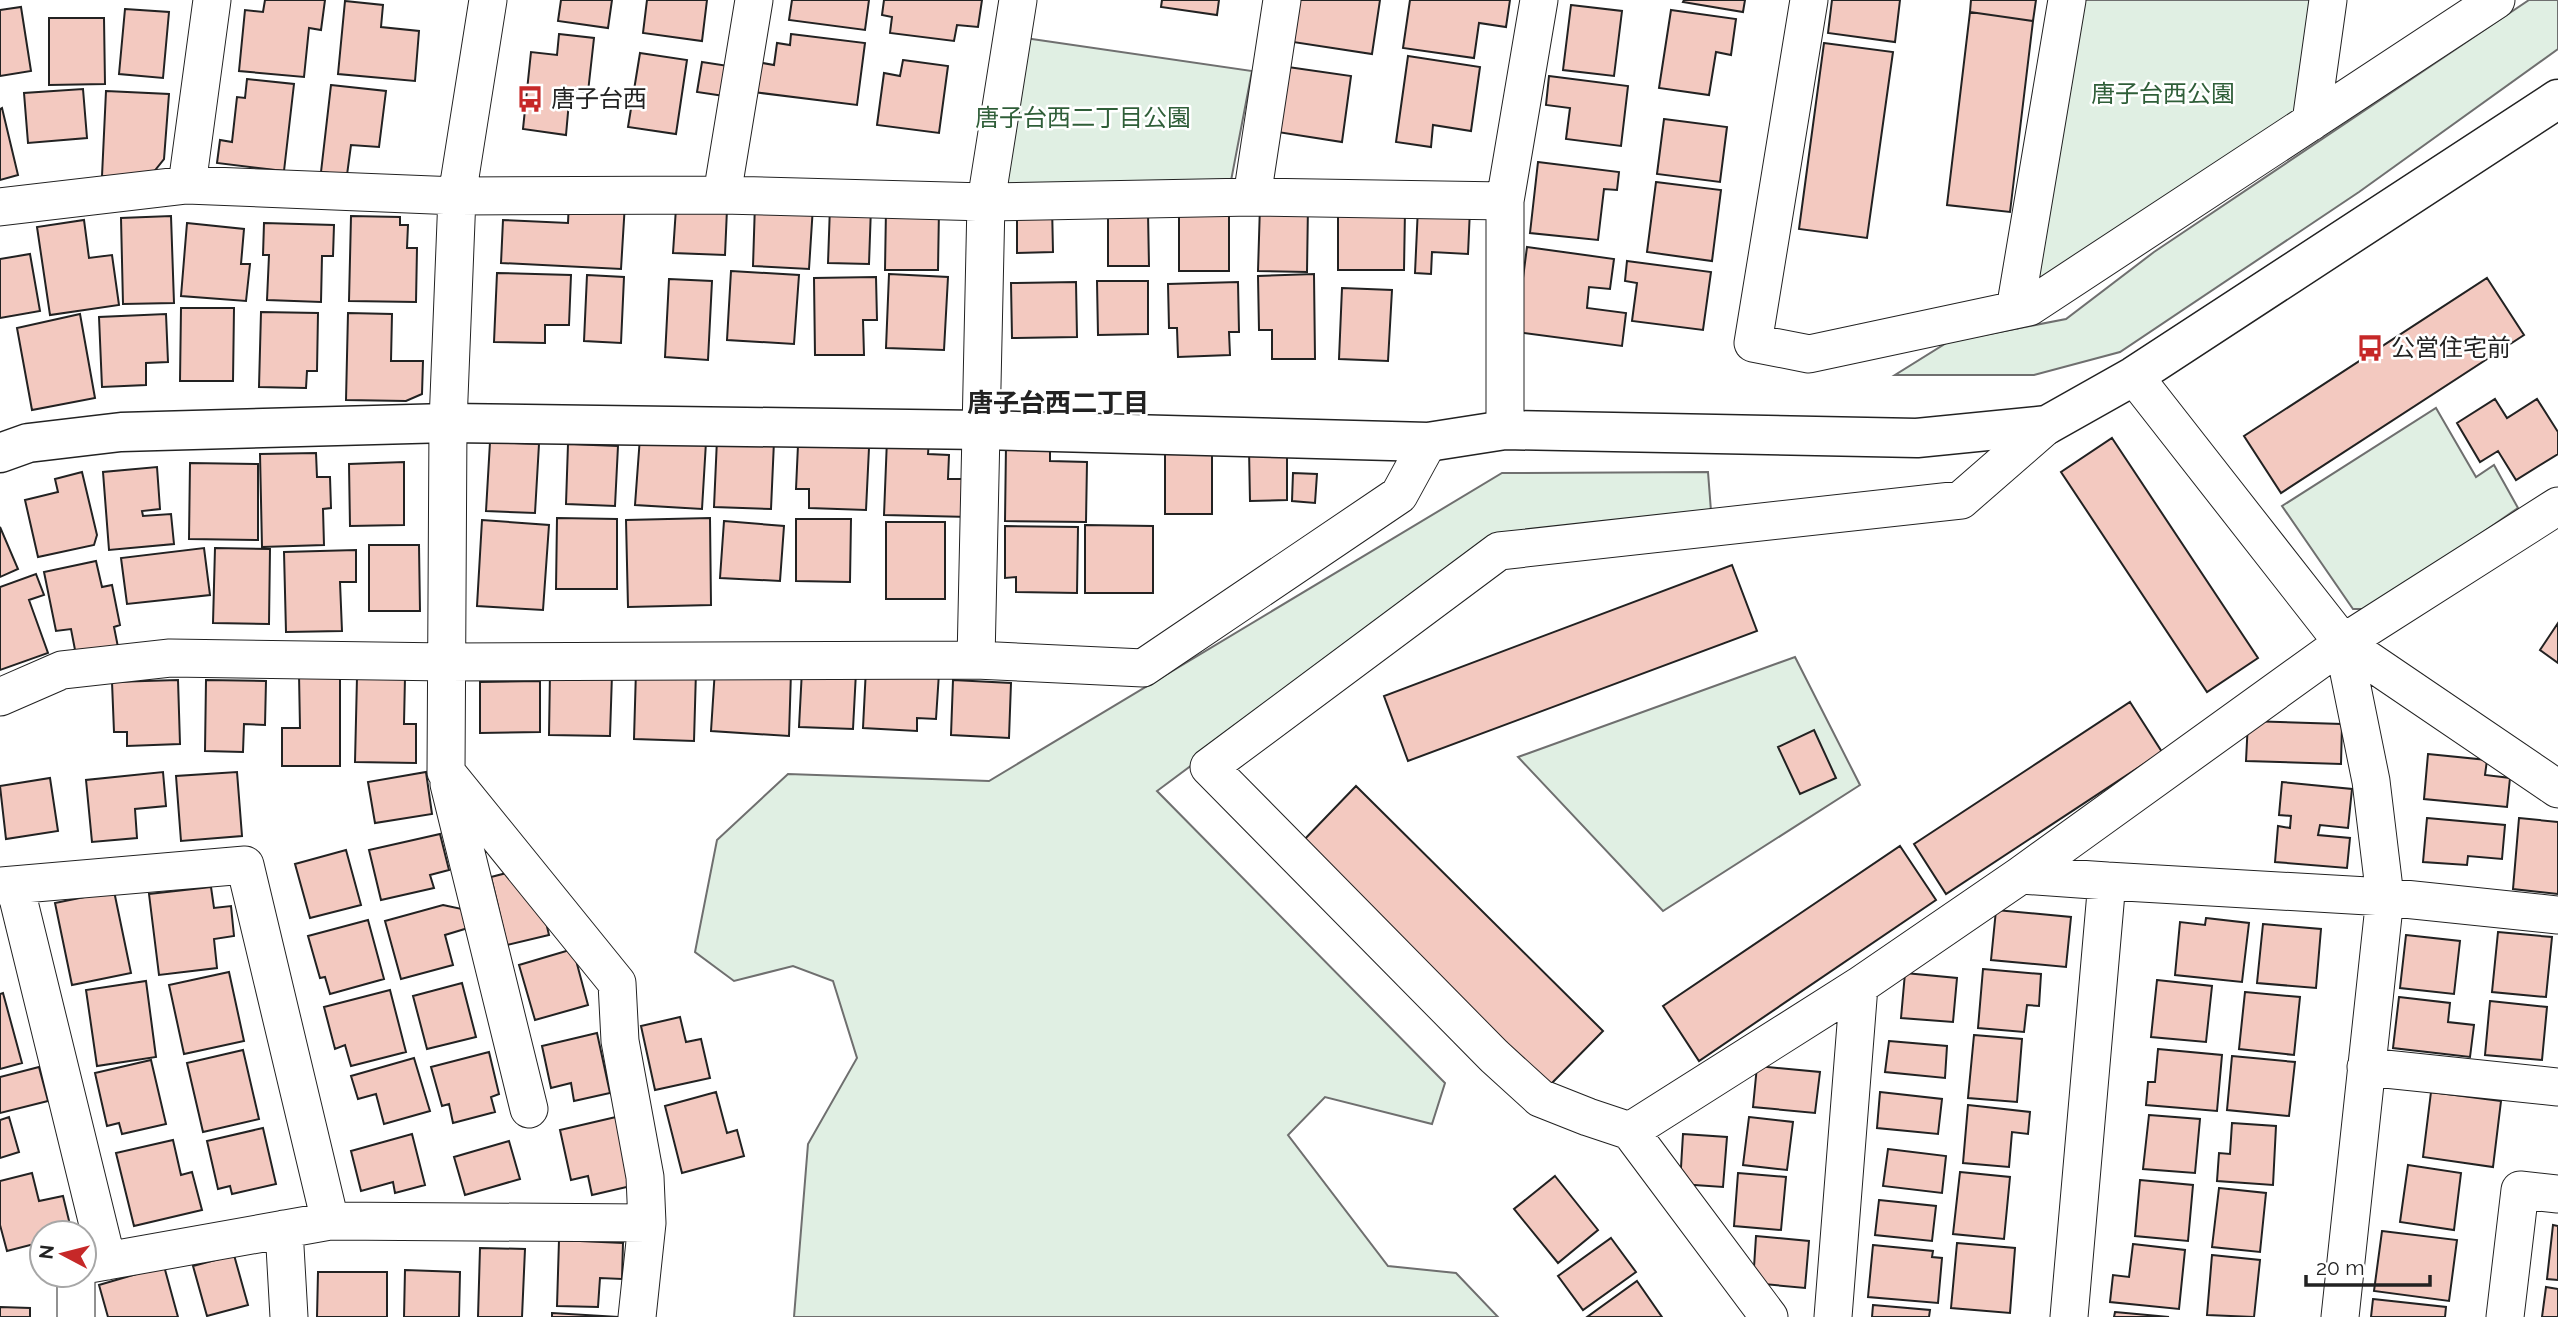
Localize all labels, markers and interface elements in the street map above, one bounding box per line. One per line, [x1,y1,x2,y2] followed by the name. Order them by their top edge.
[2091,79,2235,108] park label: 唐子台西公園
[515,84,545,114] bus stop icon: 唐子台西
[551,84,647,113] place label: 唐子台西
[975,103,1191,132] park label: 唐子台西二丁目公園
[2355,333,2385,363] bus stop icon: 公営住宅前
[2391,333,2511,362] place label: 公営住宅前
[967,388,1149,418] district label: 唐子台西二丁目
[28,1219,98,1289] north arrow
[34,1243,58,1260] text: N
[2306,1244,2430,1288] scale bar
[2316,1255,2364,1280] text: 20 m

